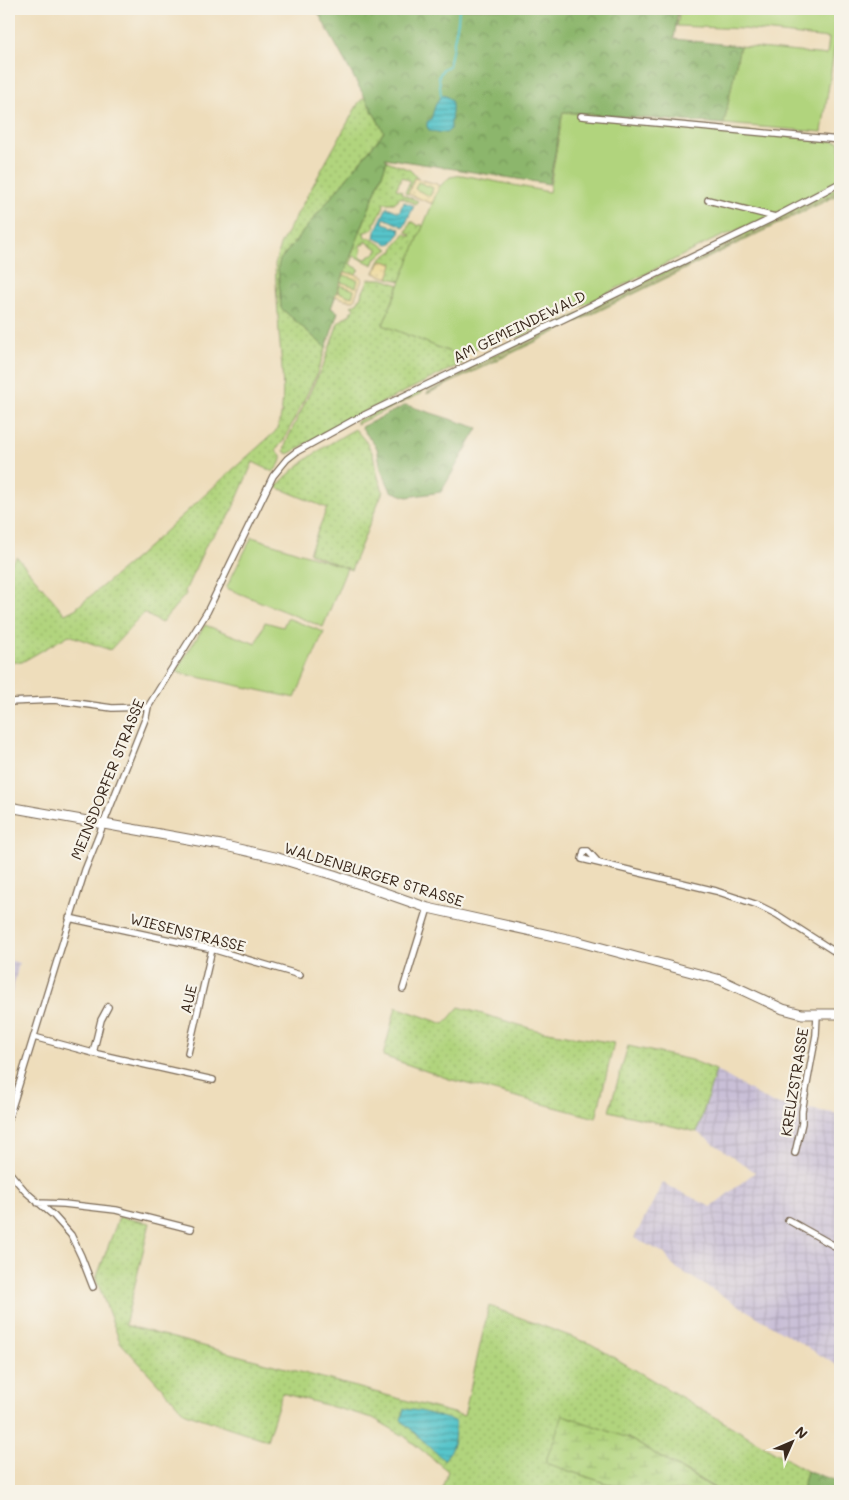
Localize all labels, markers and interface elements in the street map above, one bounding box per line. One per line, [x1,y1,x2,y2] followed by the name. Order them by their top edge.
[449,285,589,367] street label: AM GEMEINDEWALD
[65,695,149,863] street label: MEINSDORFER STRASSE
[282,837,467,911] street label: WALDENBURGER STRASSE
[128,908,248,956] street label: WIESENSTRASSE
[175,982,201,1015] street label: AUE
[776,1026,813,1138] street label: KREUZSTRASSE
[766,1418,816,1468] north arrow
[791,1422,812,1443] text: N

